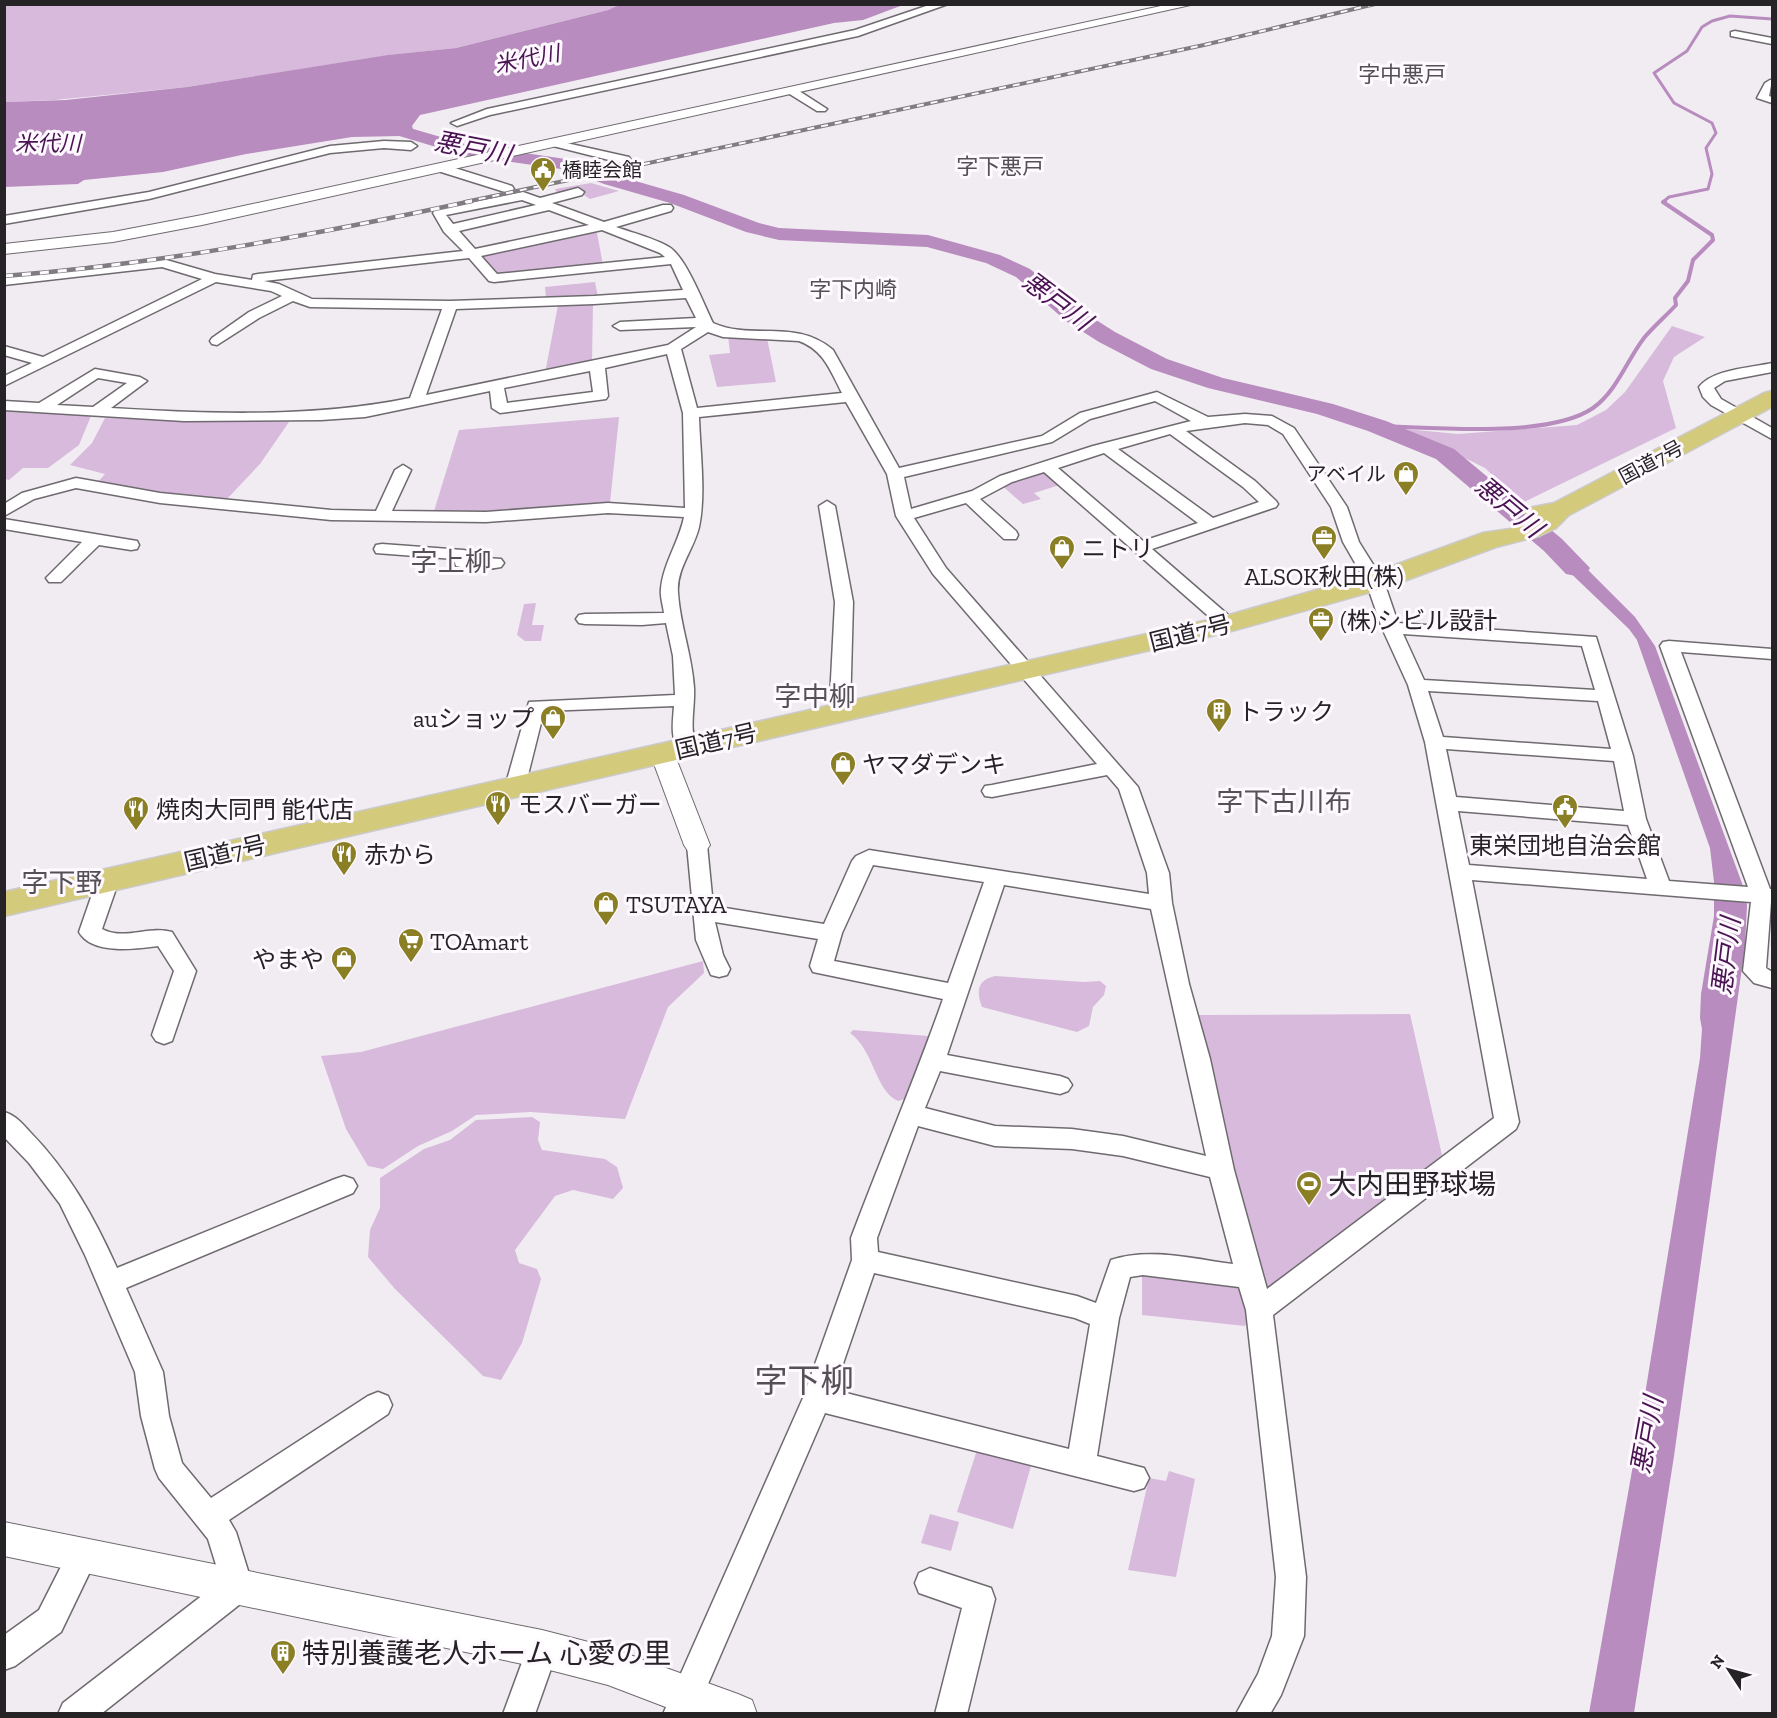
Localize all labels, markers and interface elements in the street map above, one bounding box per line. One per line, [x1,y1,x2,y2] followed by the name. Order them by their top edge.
[492,39,564,79] water label: 米代川
[1358,61,1446,88] district label: 字中悪戸
[432,125,517,172] water label: 悪戸川
[15,130,83,157] water label: 米代川
[956,153,1044,180] district label: 字下悪戸
[528,155,558,193] public building icon: 橋睦会館
[562,158,642,182] place label: 橋睦会館
[1016,265,1100,339] water label: 悪戸川
[809,276,897,303] district label: 字下内崎
[1615,435,1687,489] street label: 国道7号
[1391,459,1421,497] shop icon: アベイル
[1306,462,1386,486] place label: アベイル
[1469,470,1551,546] water label: 悪戸川
[1309,523,1339,561] office icon: ALSOK秋田(株)
[1047,533,1077,571] shop icon: ニトリ
[1082,534,1154,563] place label: ニトリ
[411,546,492,578] district label: 字上柳
[1244,562,1404,591] place label: ALSOK秋田(株)
[1306,605,1336,643] office icon: (株)シビル設計
[1340,606,1497,635] place label: (株)シビル設計
[1146,609,1234,657] street label: 国道7号
[775,681,856,713] district label: 字中柳
[1204,696,1234,734] building icon: トラック
[1238,697,1334,726] place label: トラック
[538,703,568,741] shop icon: auショップ
[413,704,534,733] place label: auショップ
[672,718,760,764] street label: 国道7号
[828,749,858,787] shop icon: ヤマダデンキ
[862,750,1006,779] place label: ヤマダデンキ
[1217,786,1352,818] district label: 字下古川布
[483,789,513,827] restaurant icon: モスバーガー
[518,790,662,819] place label: モスバーガー
[1550,792,1580,830] public building icon: 東栄団地自治会館
[121,794,151,832] restaurant icon: 焼肉大同門 能代店
[156,795,353,824] place label: 焼肉大同門 能代店
[181,830,269,876] street label: 国道7号
[1469,831,1661,860] place label: 東栄団地自治会館
[329,839,359,877] restaurant icon: 赤から
[364,840,436,869] place label: 赤から
[22,867,103,899] district label: 字下野
[591,889,621,927] shop icon: TSUTAYA
[626,890,727,919] place label: TSUTAYA
[1705,912,1747,997] water label: 悪戸川
[396,926,426,964] supermarket icon: TOAmart
[430,927,528,956] place label: TOAmart
[329,944,359,982] shop icon: やまや
[252,945,324,974] place label: やまや
[1328,1168,1496,1201] place label: 大内田野球場
[1294,1169,1324,1207] sports icon: 大内田野球場
[755,1361,854,1400] district label: 字下柳
[1624,1391,1670,1476] water label: 悪戸川
[302,1637,672,1670] place label: 特別養護老人ホーム 心愛の里
[268,1638,298,1676] building icon: 特別養護老人ホーム 心愛の里
[1699,1640,1759,1700] north arrow
[1706,1651,1729,1672] text: N

